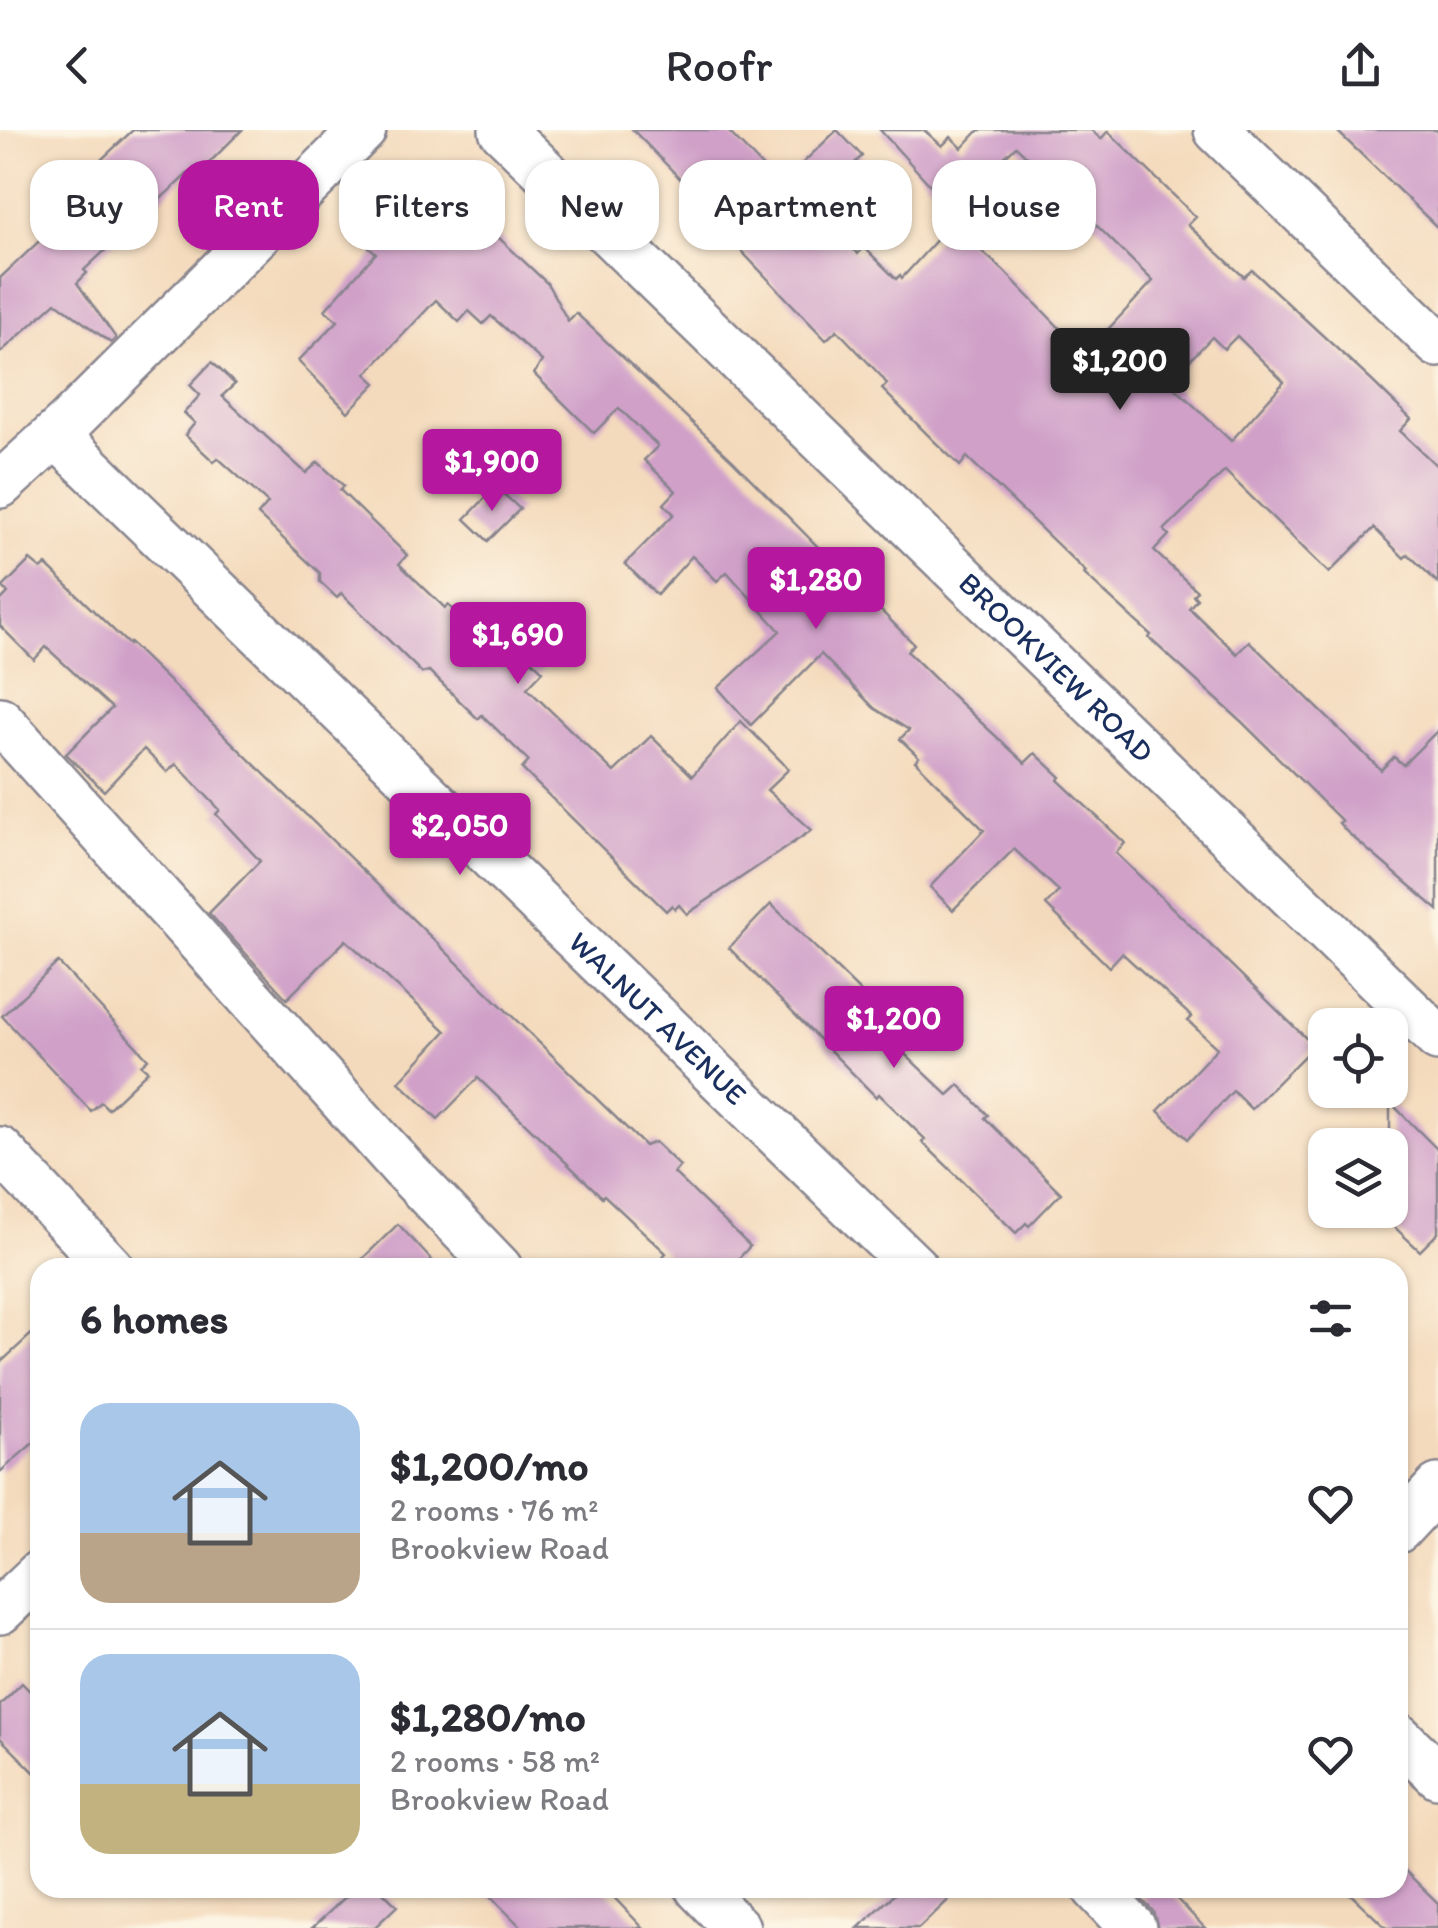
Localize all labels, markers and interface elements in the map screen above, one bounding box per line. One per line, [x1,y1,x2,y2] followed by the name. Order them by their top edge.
[50,38,105,93] icon: back
[666,38,772,92] text: Roofr
[1333,38,1388,93] icon: share
[30,160,158,250] chip: Buy
[178,160,319,250] chip: Rent
[339,160,505,250] chip: Filters
[525,160,659,250] chip: New
[679,160,912,250] chip: Apartment
[932,160,1096,250] chip: House
[1039,328,1201,413] pin: $1,200
[1073,341,1167,379] text: $1,200
[411,429,573,514] pin: $1,900
[445,442,539,480] text: $1,900
[735,547,897,632] pin: $1,280
[770,560,862,598] text: $1,280
[951,564,1162,770] street label: BROOKVIEW ROAD
[437,602,599,687] pin: $1,690
[472,615,564,653] text: $1,690
[379,793,541,878] pin: $2,050
[412,806,508,844] text: $2,050
[561,923,755,1113] street label: WALNUT AVENUE
[813,986,975,1071] pin: $1,200
[847,999,941,1037] text: $1,200
[1308,1008,1408,1228] map controls
[1308,1008,1408,1108] button: locate
[1308,1128,1408,1228] button: layers
[1303,1291,1358,1346] icon: filters
[80,1293,228,1344] text: 6 homes
[390,1440,589,1491] text: $1,200/mo
[160,1443,280,1563] icon: home
[1303,1476,1358,1531] icon: heart
[390,1491,599,1529] text: 2 rooms · 76 m²
[390,1529,609,1567] text: Brookview Road
[390,1691,586,1742] text: $1,280/mo
[160,1694,280,1814] icon: home
[1303,1727,1358,1782] icon: heart
[390,1742,600,1780] text: 2 rooms · 58 m²
[390,1780,609,1818] text: Brookview Road

